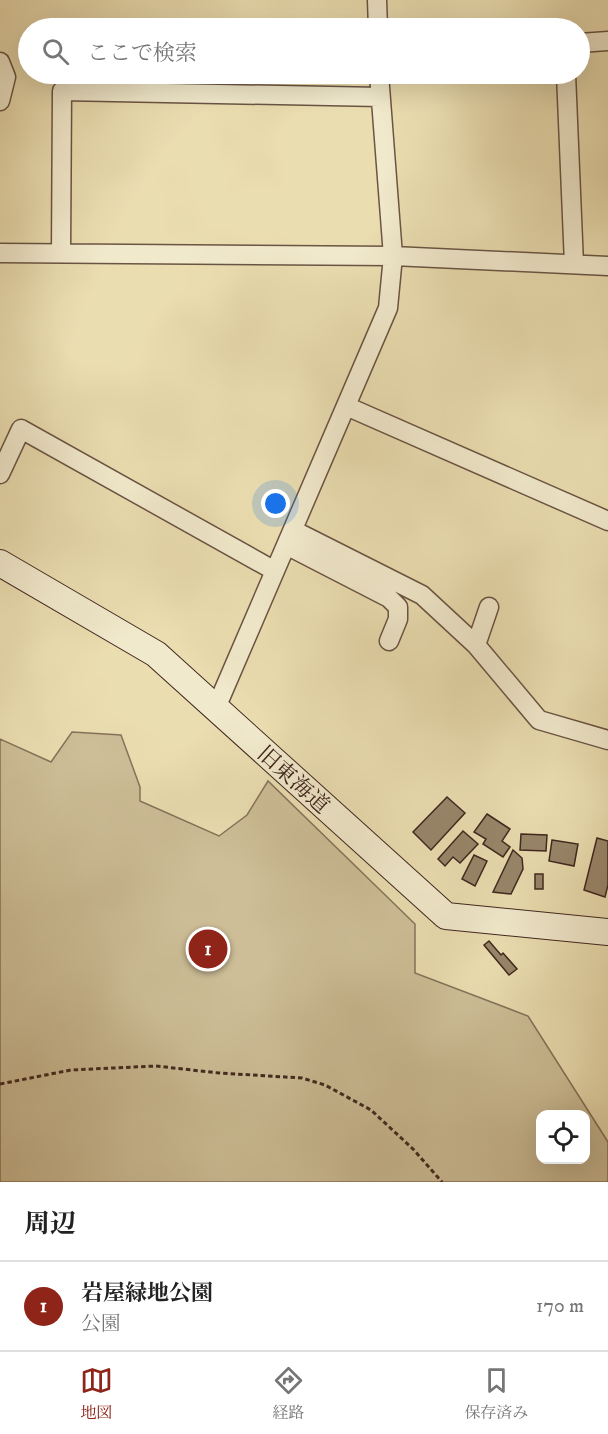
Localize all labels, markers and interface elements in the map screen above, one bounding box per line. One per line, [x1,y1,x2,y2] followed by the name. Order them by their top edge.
[18,18,590,84] search box
[39,35,72,68] icon: search
[87,40,197,67] text: ここで検索
[261,489,290,518] your location
[251,741,335,820] street label: 旧東海道
[188,926,228,972] pin: 1
[536,1110,590,1164] map controls
[536,1110,590,1164] button: locate
[24,1208,76,1241] text: 周辺
[81,1280,213,1307] text: 岩屋緑地公園
[40,1294,47,1319] text: 1
[536,1294,584,1319] text: 170 m
[81,1312,121,1337] text: 公園
[80,1364,113,1423] tab: 地図
[272,1364,305,1423] tab: 経路
[464,1364,528,1423] tab: 保存済み

